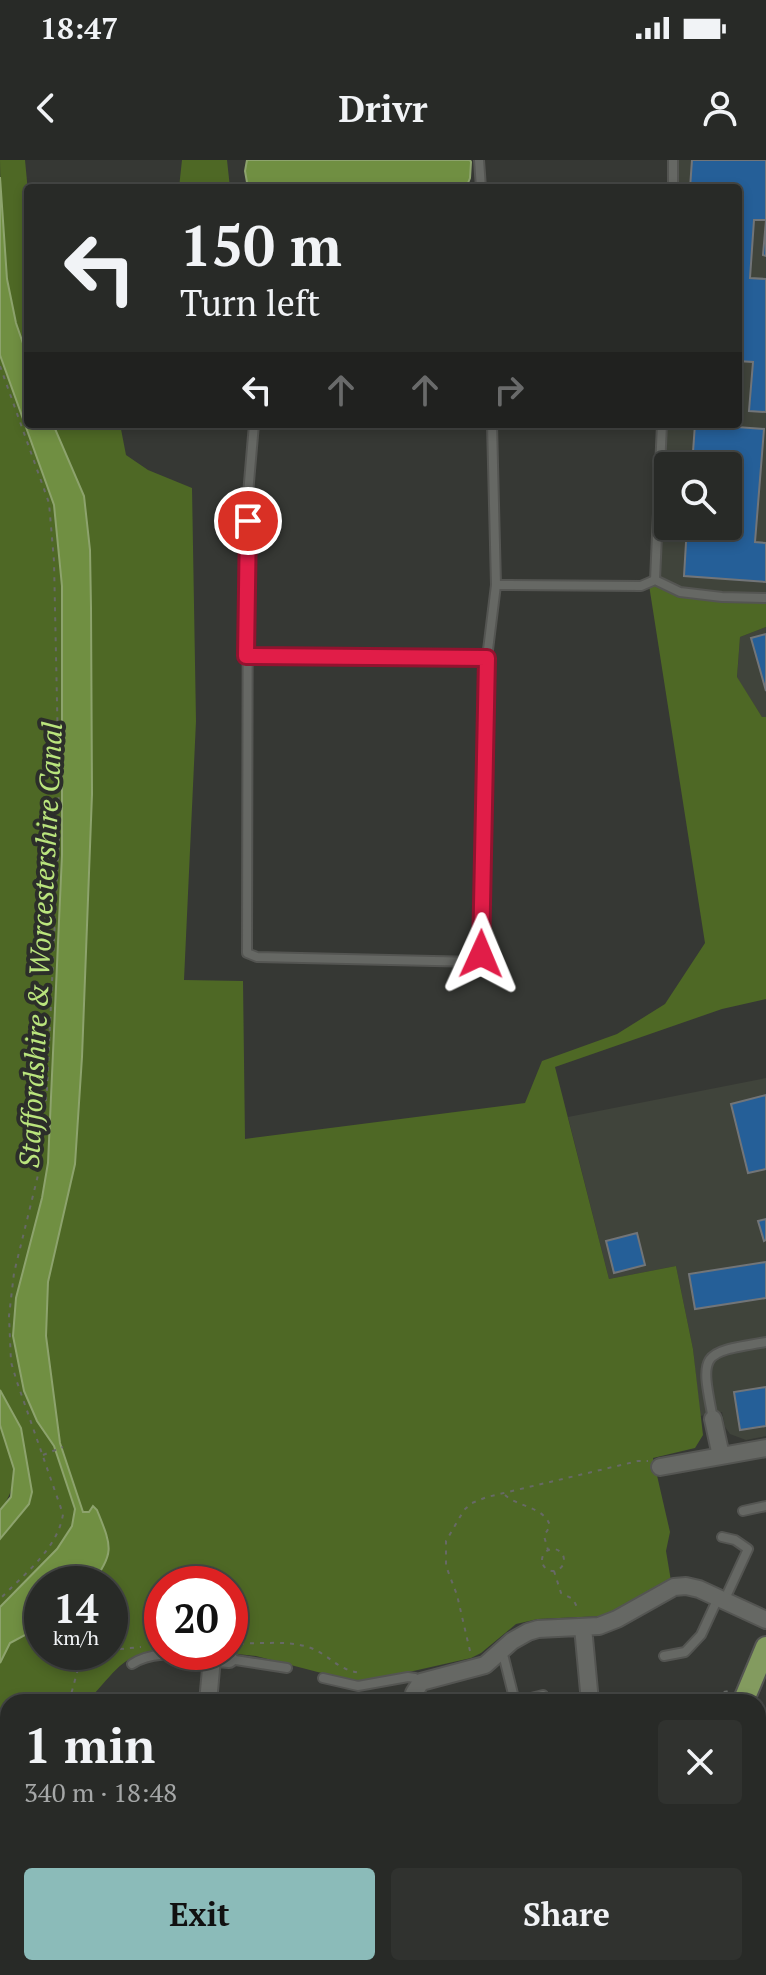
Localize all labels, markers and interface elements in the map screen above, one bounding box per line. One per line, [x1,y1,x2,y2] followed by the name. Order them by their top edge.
[40,8,118,48] text: 18:47
[339,85,427,132] text: Drivr
[24,86,68,130] icon: back
[698,86,742,130] icon: person
[180,208,342,282] text: 150 m
[48,216,152,320] icon: left
[180,279,320,326] text: Turn left
[235,368,279,412] icon: left
[319,368,363,412] icon: ahead
[403,368,447,412] icon: ahead
[487,368,531,412] icon: right
[654,452,742,540] map controls
[654,452,742,540] button: search
[214,487,282,555] pin
[226,499,270,543] icon: arrive
[10,721,70,1169] water label: Staffordshire & Worcestershire Canal
[439,912,523,996] position arrow
[144,1566,248,1670] speed limit sign: 20
[53,1581,99,1634] text: 14
[53,1624,99,1651] text: km/h
[24,1713,155,1777] text: 1 min
[658,1720,742,1804] button: close
[24,1775,177,1809] text: 340 m · 18:48
[24,1868,375,1960] button: Exit
[391,1868,742,1960] button: Share

